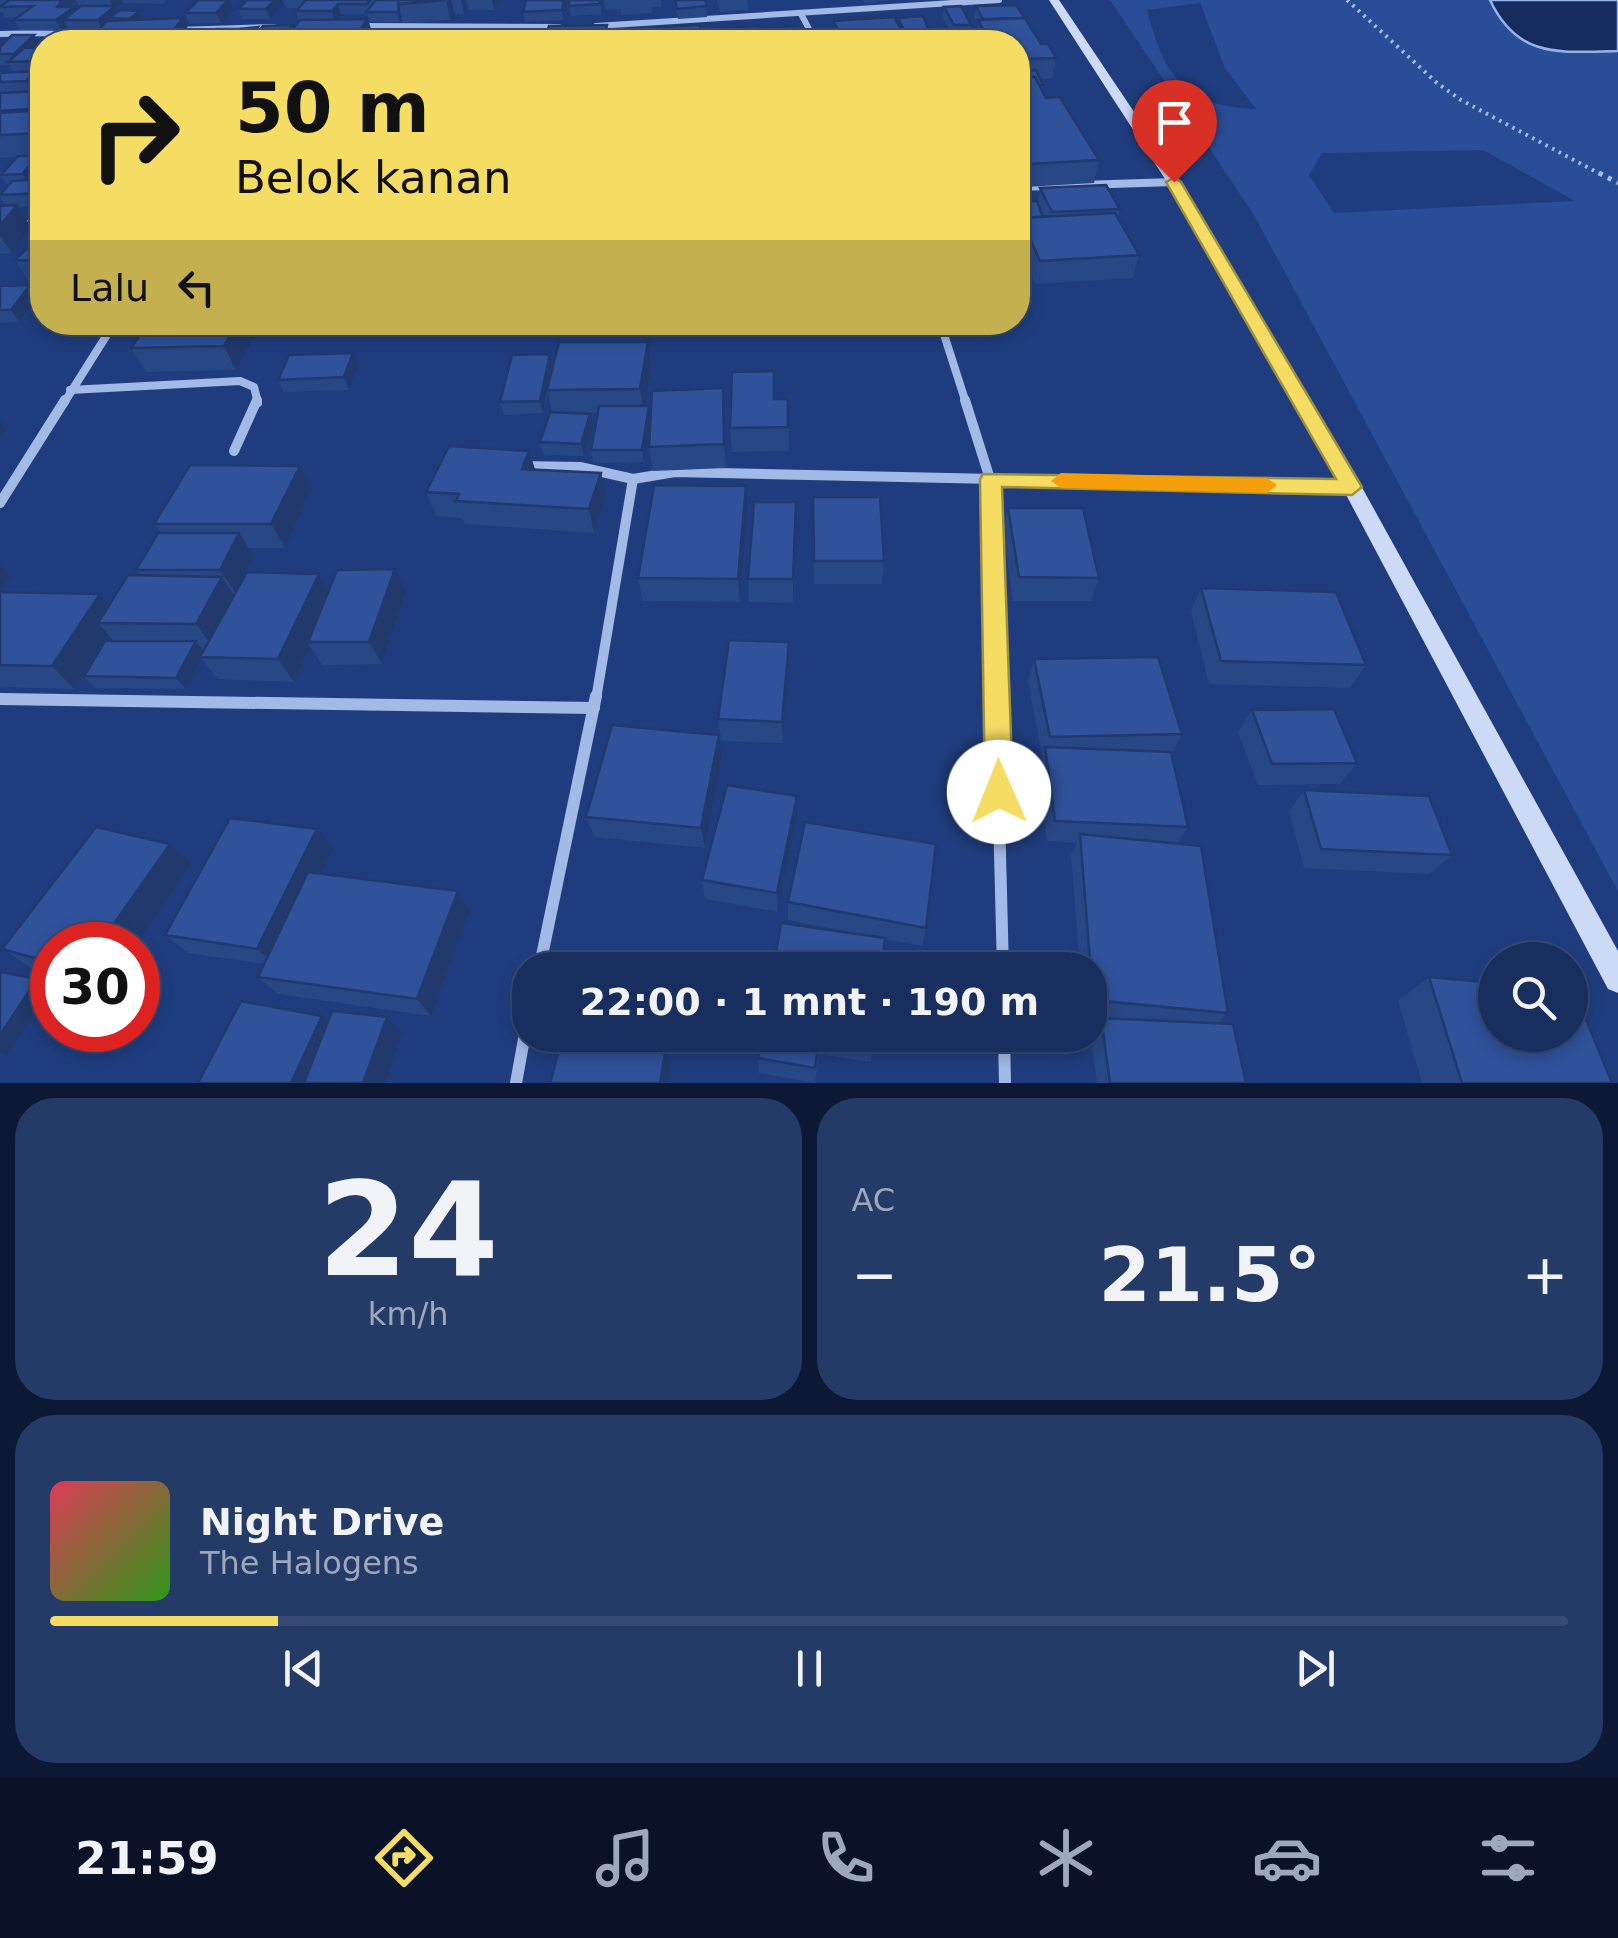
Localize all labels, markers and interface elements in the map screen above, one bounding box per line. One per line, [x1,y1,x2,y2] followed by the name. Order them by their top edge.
[235,67,430,149] text: 50 m
[70,70,200,200] icon: right
[1132,80,1217,183] pin
[1147,95,1202,150] icon: arrive
[235,151,511,204] text: Belok kanan
[169,260,224,315] icon: left
[70,266,149,310] text: Lalu
[947,740,1051,844] position arrow
[30,922,160,1052] speed limit sign: 30
[1478,942,1588,1052] map controls
[1478,942,1588,1052] button: search
[580,980,1039,1024] text: 22:00 · 1 mnt · 190 m
[318,1154,499,1306] text: 24
[852,1181,895,1219] text: AC
[1098,1231,1321,1319] text: 21.5°
[852,1243,898,1307] text: −
[1522,1243,1568,1307] text: +
[368,1295,449,1333] text: km/h
[200,1500,444,1544] text: Night Drive
[200,1544,419,1582] text: The Halogens
[276,1641,331,1696] icon: previous
[782,1641,837,1696] icon: pause
[1288,1641,1343,1696] icon: next
[369,1823,439,1893] icon: directions
[590,1823,660,1893] icon: music
[811,1823,881,1893] icon: phone
[1031,1823,1101,1893] icon: climate
[1252,1823,1322,1893] icon: car
[1473,1823,1543,1893] icon: filters
[75,1832,219,1885] text: 21:59

